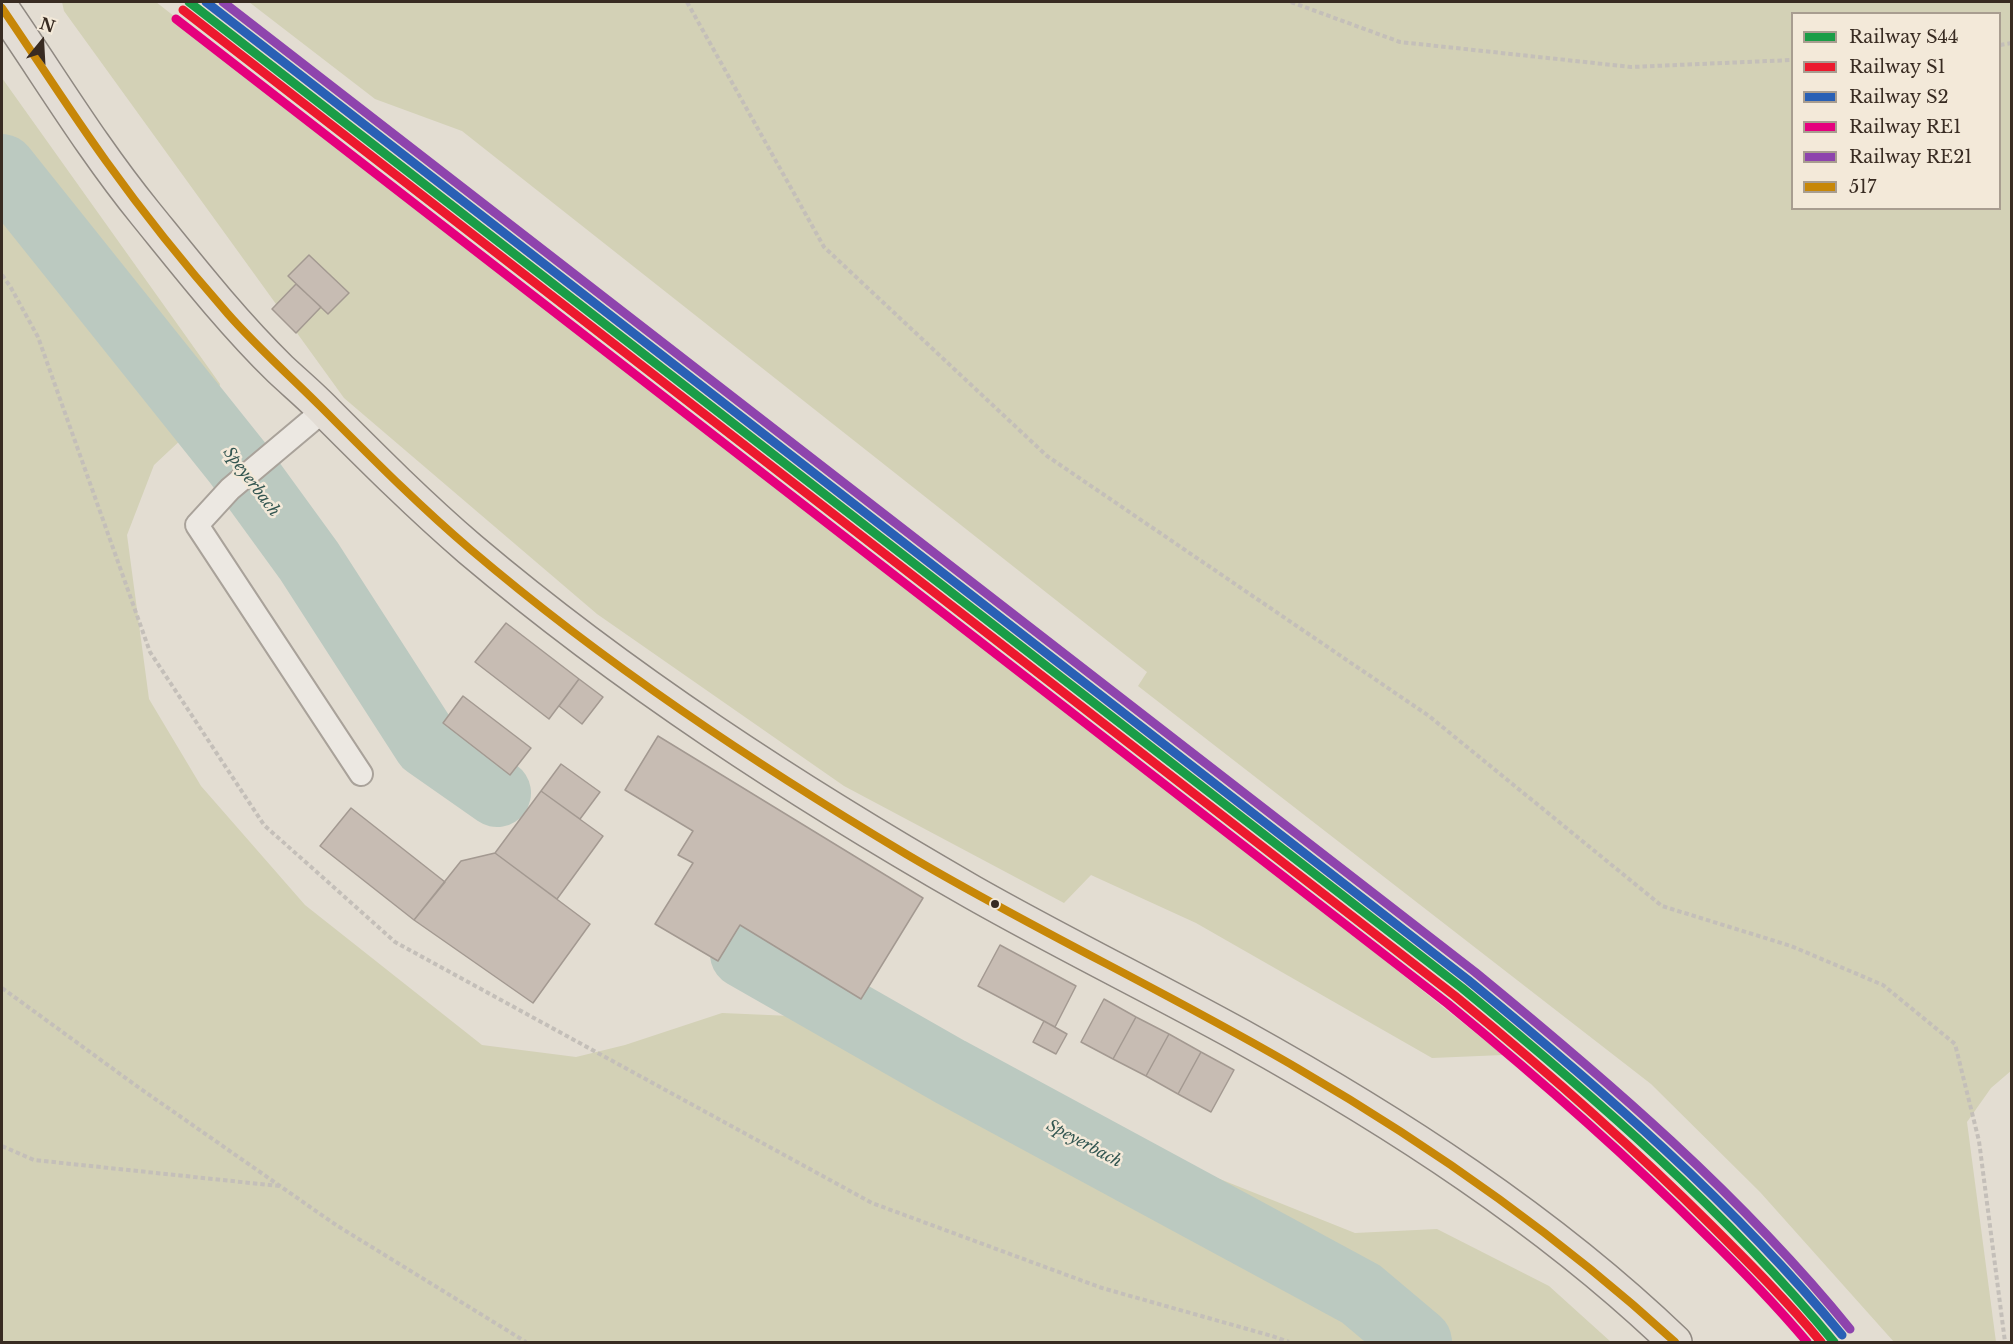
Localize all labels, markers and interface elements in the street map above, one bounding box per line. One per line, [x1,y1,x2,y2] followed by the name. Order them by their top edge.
[12,12,72,72] north arrow
[1791,12,2001,210] legend
[37,13,58,37] text: N
[1849,26,1959,48] text: Railway S44
[1849,56,1946,78] text: Railway S1
[1849,86,1949,108] text: Railway S2
[1849,116,1961,138] text: Railway RE1
[1849,146,1972,168] text: Railway RE21
[1849,176,1876,198] text: 517
[219,443,283,521] water label: Speyerbach
[989,898,1001,910] unlabelled marker
[1043,1116,1125,1172] water label: Speyerbach

